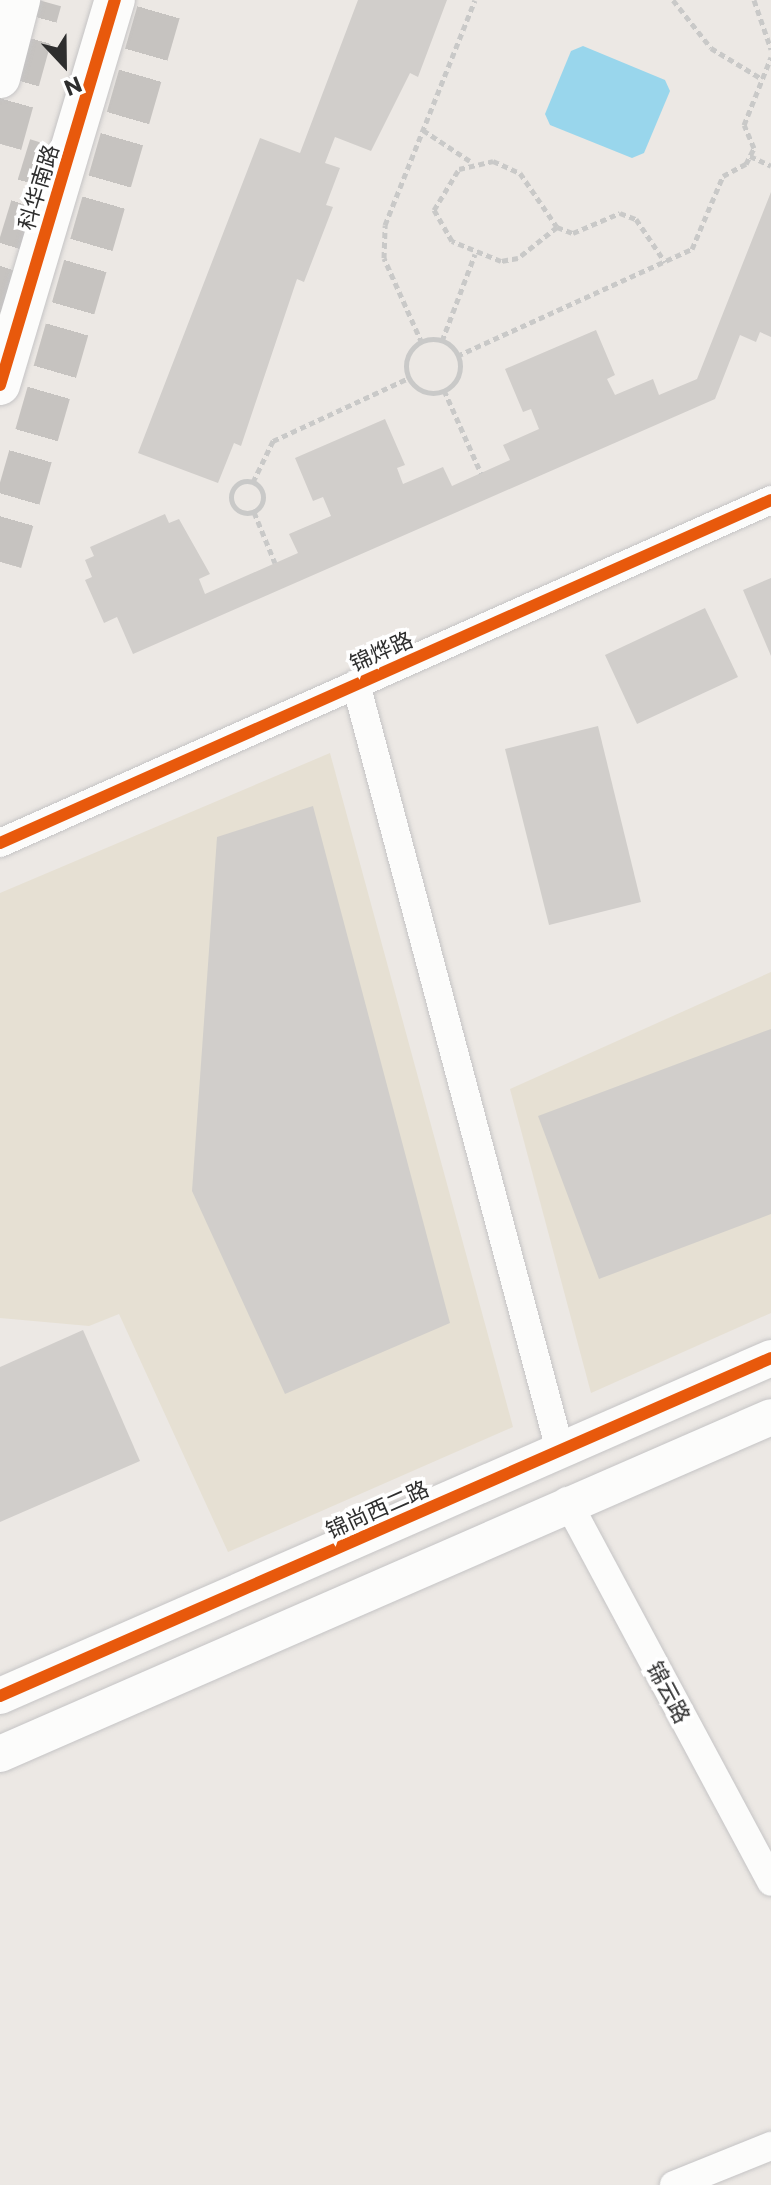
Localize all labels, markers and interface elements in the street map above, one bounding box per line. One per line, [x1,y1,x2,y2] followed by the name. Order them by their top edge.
[24,24,104,104] north arrow
[60,71,86,102] text: N
[13,141,63,233] street label: 科华南路
[345,626,417,676] street label: 锦烨路
[321,1475,433,1543] street label: 锦尚西二路
[642,1657,696,1727] street label: 锦云路

